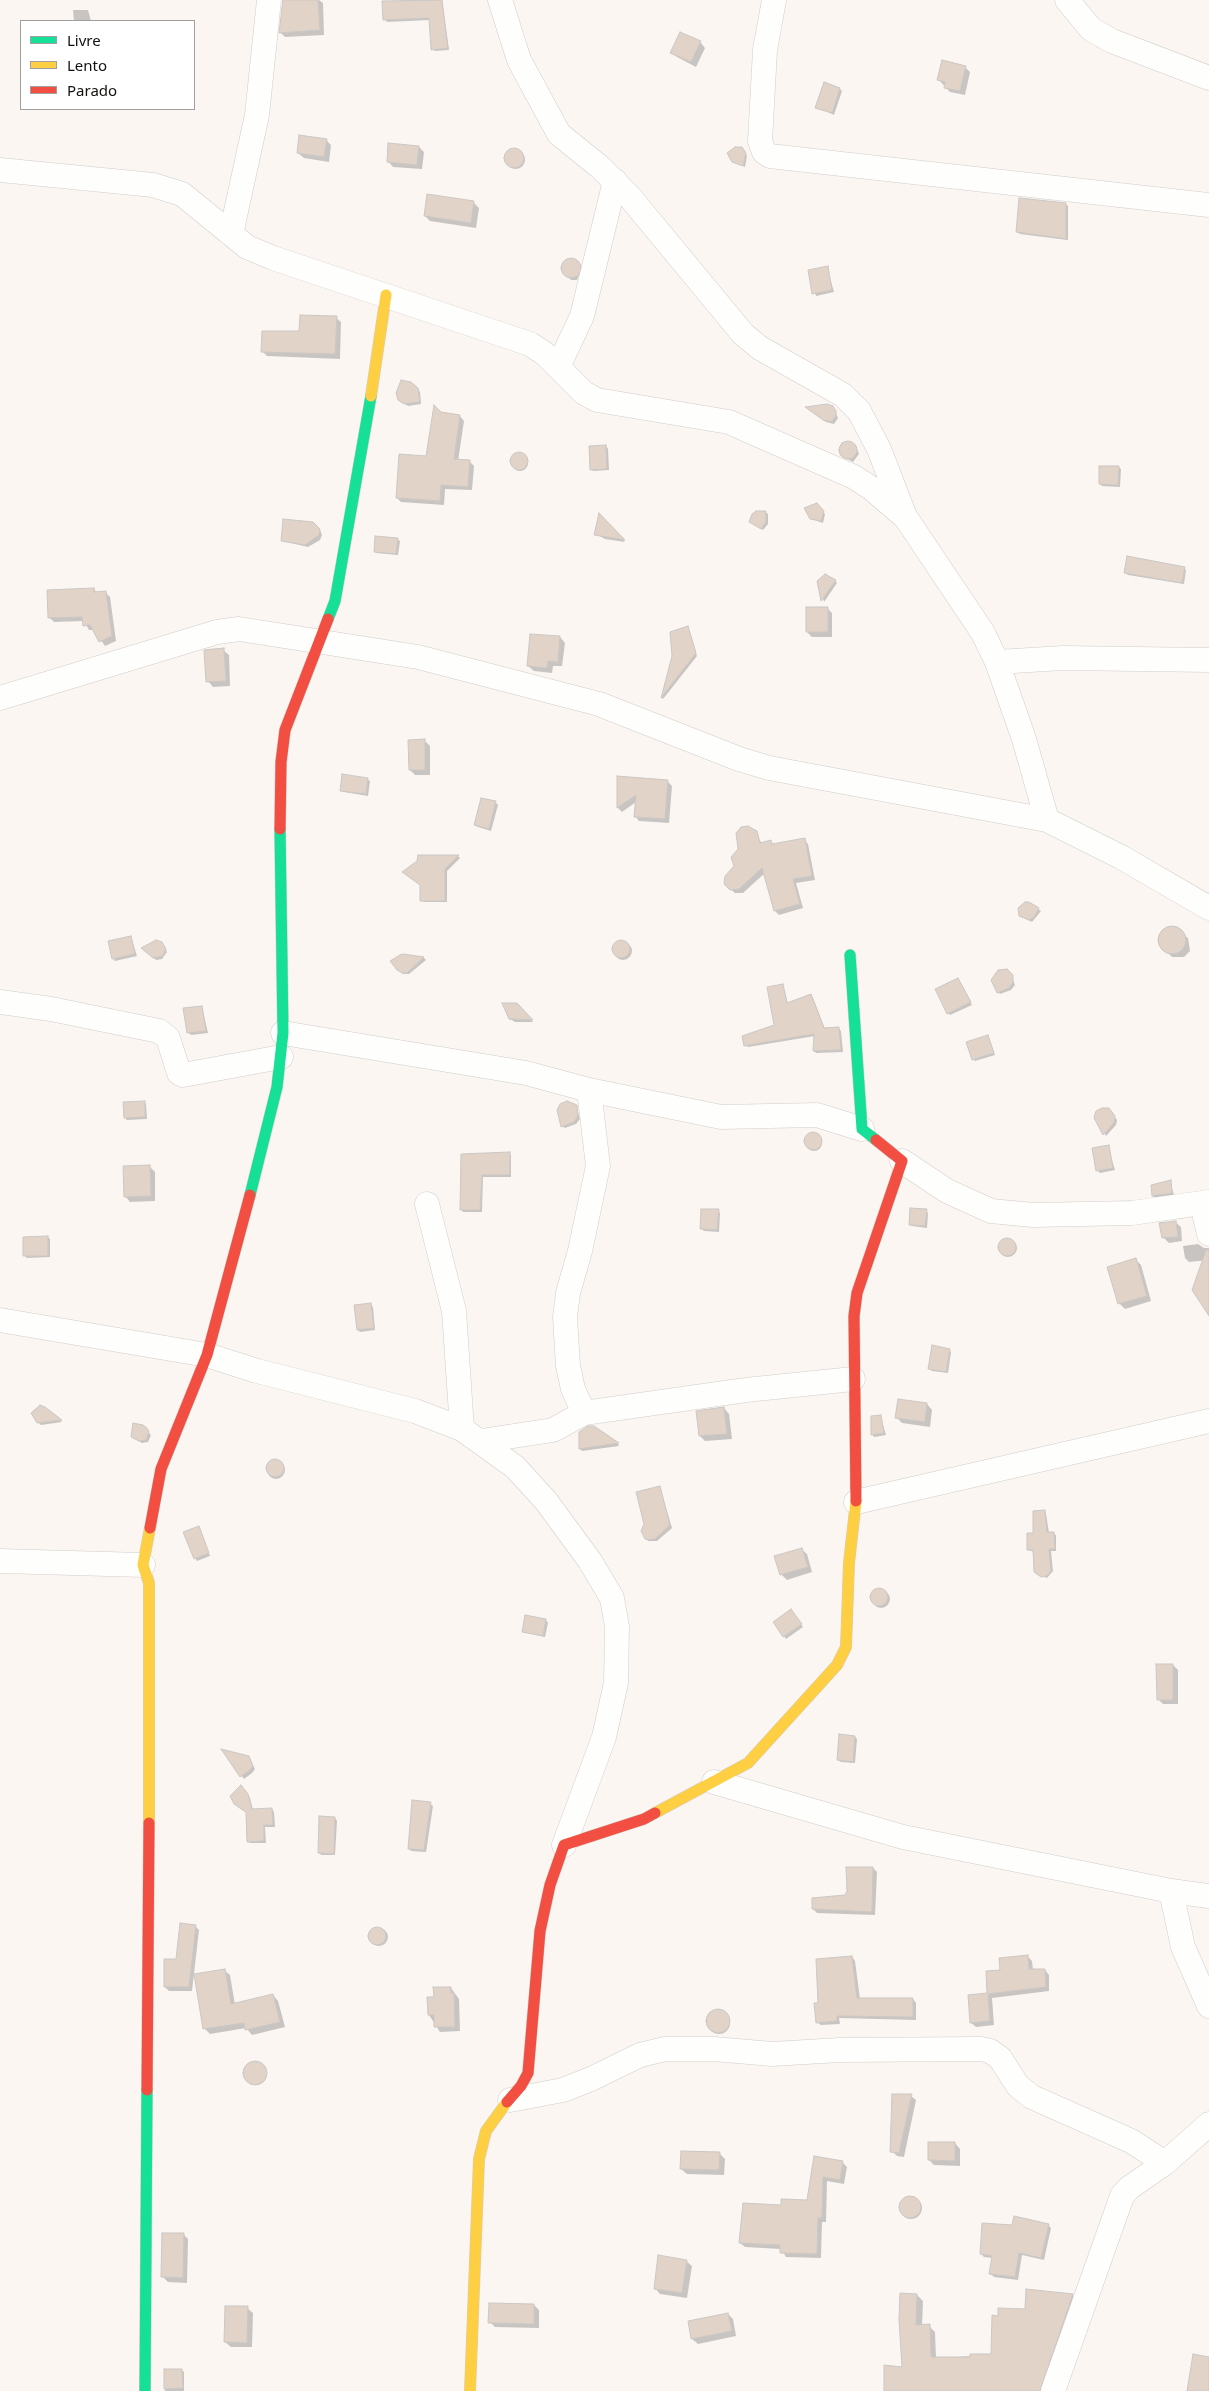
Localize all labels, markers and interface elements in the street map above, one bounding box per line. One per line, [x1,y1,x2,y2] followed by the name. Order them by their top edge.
[20,20,195,110] legend
[67,30,101,50] text: Livre
[67,55,107,75] text: Lento
[67,80,117,100] text: Parado

